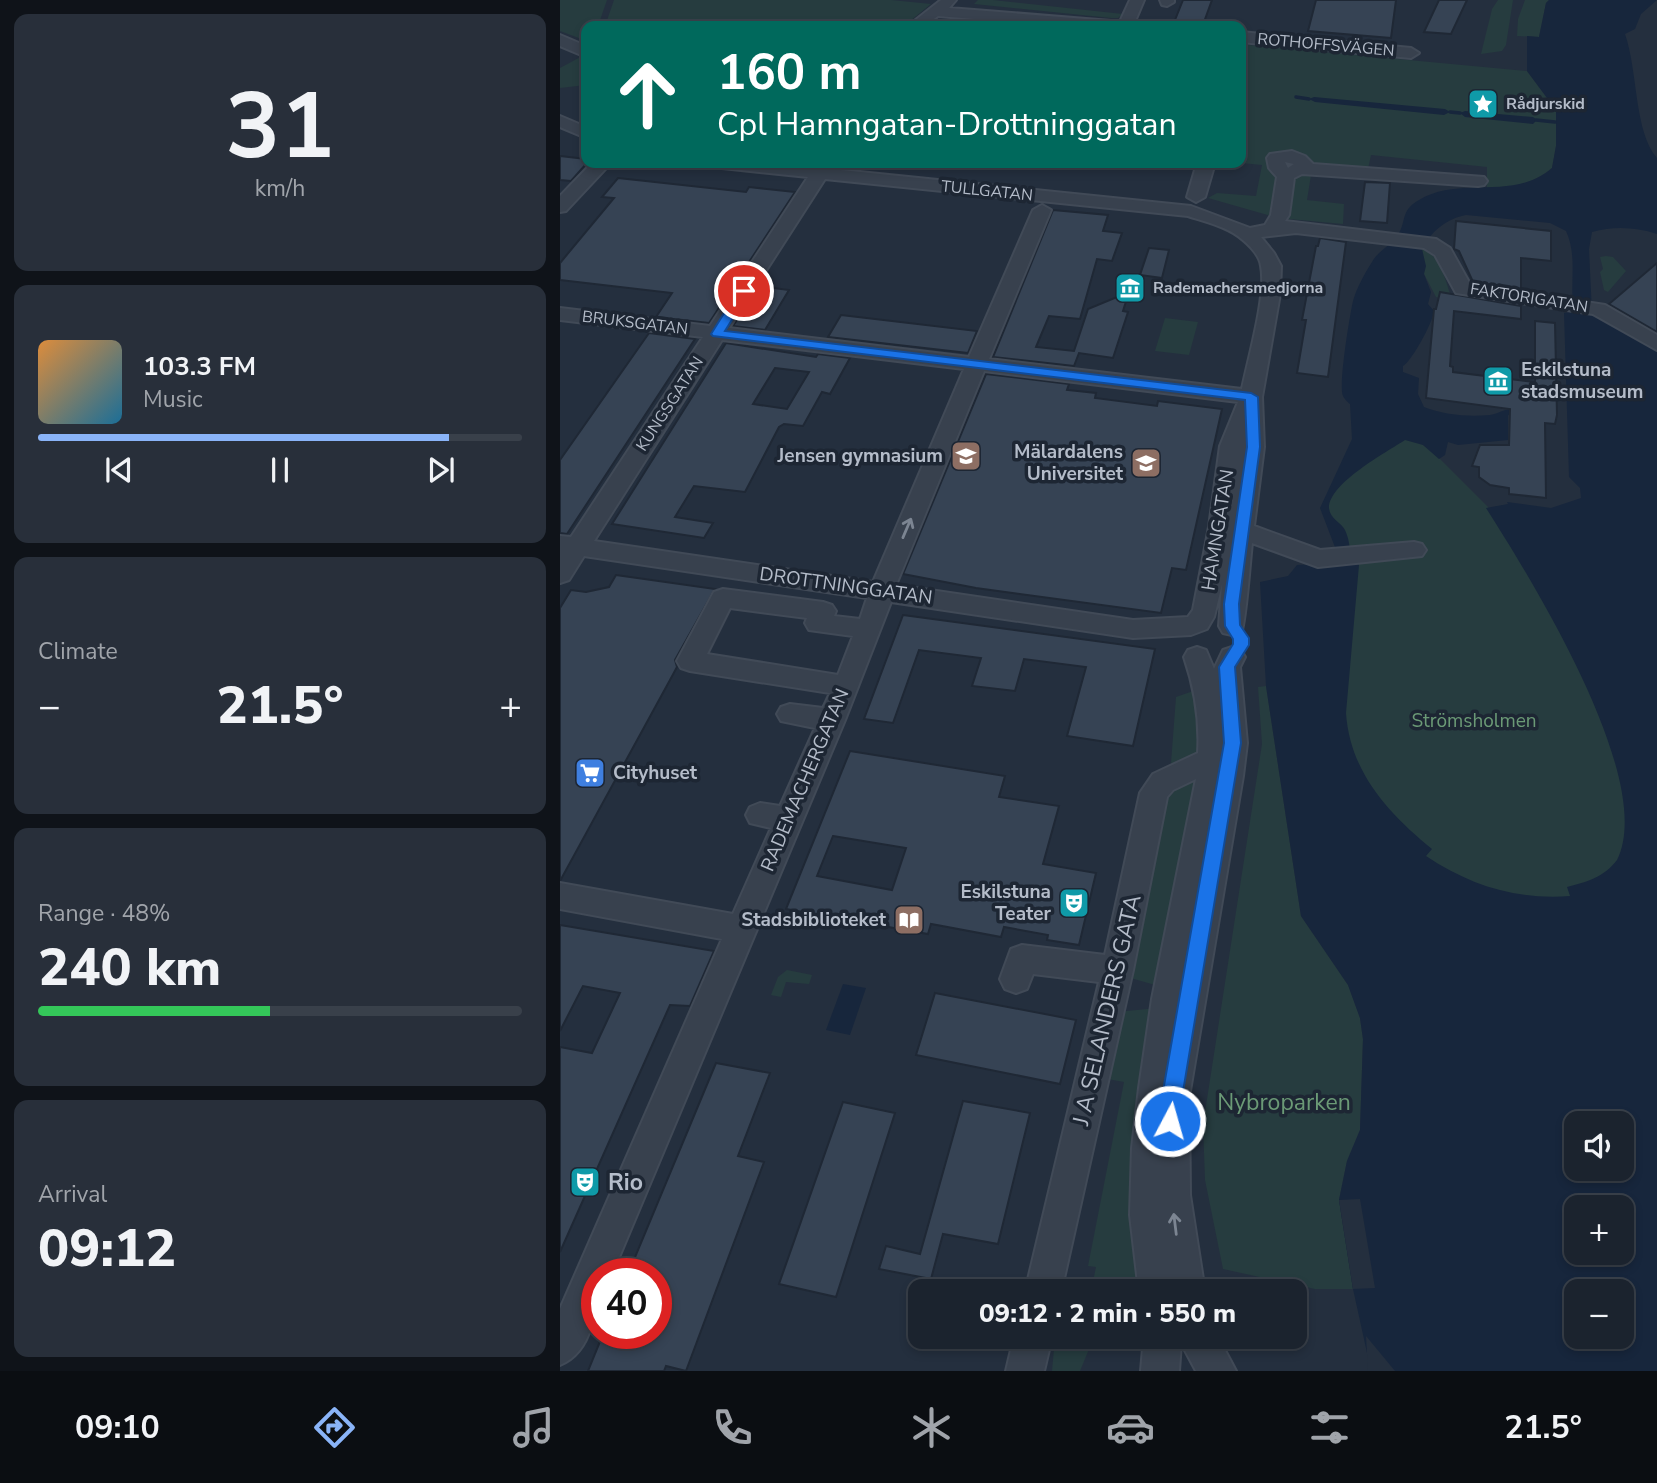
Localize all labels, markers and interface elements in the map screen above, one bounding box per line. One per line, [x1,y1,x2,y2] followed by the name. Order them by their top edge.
[1257,28,1395,62] street label: ROTHOFFSVÄGEN
[717,39,861,106] text: 160 m
[602,49,693,140] icon: ahead
[225,65,335,189] text: 31
[1466,87,1500,121] place icon: Rådjurskid
[1506,93,1585,115] place label: Rådjurskid
[717,103,1177,146] text: Cpl Hamngatan-Drottninggatan
[255,173,305,204] text: km/h
[940,175,1034,207] street label: TULLGATAN
[714,261,774,321] pin
[1113,271,1147,305] museum icon: Rademachersmedjorna
[725,272,763,310] icon: arrive
[1153,277,1323,299] place label: Rademachersmedjorna
[1469,278,1589,318] street label: FAKTORIGATAN
[581,306,689,340] street label: BRUKSGATAN
[143,349,256,384] text: 103.3 FM
[631,352,709,456] street label: KUNGSGATAN
[1521,357,1643,405] place label: Eskilstuna stadsmuseum
[1481,364,1515,398] museum icon: Eskilstuna stadsmuseum
[143,384,203,415] text: Music
[949,439,983,473] school or university icon: Jensen gymnasium
[1014,439,1124,487] place label: Mälardalens Universitet
[777,443,943,469] place label: Jensen gymnasium
[1129,446,1163,480] school or university icon: Mälardalens Universitet
[100,451,138,489] icon: previous
[261,451,299,489] icon: pause
[422,451,460,489] icon: next
[1196,467,1240,593] street label: HAMNGATAN
[901,518,914,539] one-way arrow
[758,561,934,611] street label: DROTTNINGGATAN
[38,636,118,667] text: Climate
[216,670,344,741] text: 21.5°
[38,681,61,732] text: −
[499,681,522,732] text: +
[755,685,855,875] street label: RADEMACHERGATAN
[1411,708,1537,734] park label: Strömsholmen
[573,756,607,790] supermarket icon: Cityhuset
[613,760,698,786] place label: Cityhuset
[961,879,1052,927] place label: Eskilstuna Teater
[1057,886,1091,920] theatre icon: Eskilstuna Teater
[1065,891,1149,1129] street label: J A SELANDERS GATA
[38,898,170,929] text: Range · 48%
[892,903,926,937] library icon: Stadsbiblioteket
[741,907,887,933] place label: Stadsbiblioteket
[38,932,221,1003] text: 240 km
[1133,1084,1207,1158] position arrow
[1217,1087,1351,1118] park label: Nybroparken
[1564,1111,1634,1349] map controls
[1564,1111,1634,1181] button: sound
[568,1165,602,1199] theatre icon: Rio
[608,1167,643,1198] place label: Rio
[38,1179,107,1210] text: Arrival
[1564,1195,1634,1265] button: +
[38,1213,176,1284] text: 09:12
[1169,1214,1182,1236] one-way arrow
[581,1258,672,1349] speed limit sign: 40
[1564,1279,1634,1349] button: −
[979,1296,1236,1331] text: 09:12 · 2 min · 550 m
[310,1403,359,1452] icon: directions
[509,1403,558,1452] icon: music
[708,1403,757,1452] icon: phone
[907,1403,956,1452] icon: climate
[1106,1403,1155,1452] icon: car
[1305,1403,1354,1452] icon: filters
[75,1406,160,1449] text: 09:10
[1504,1406,1582,1449] text: 21.5°

